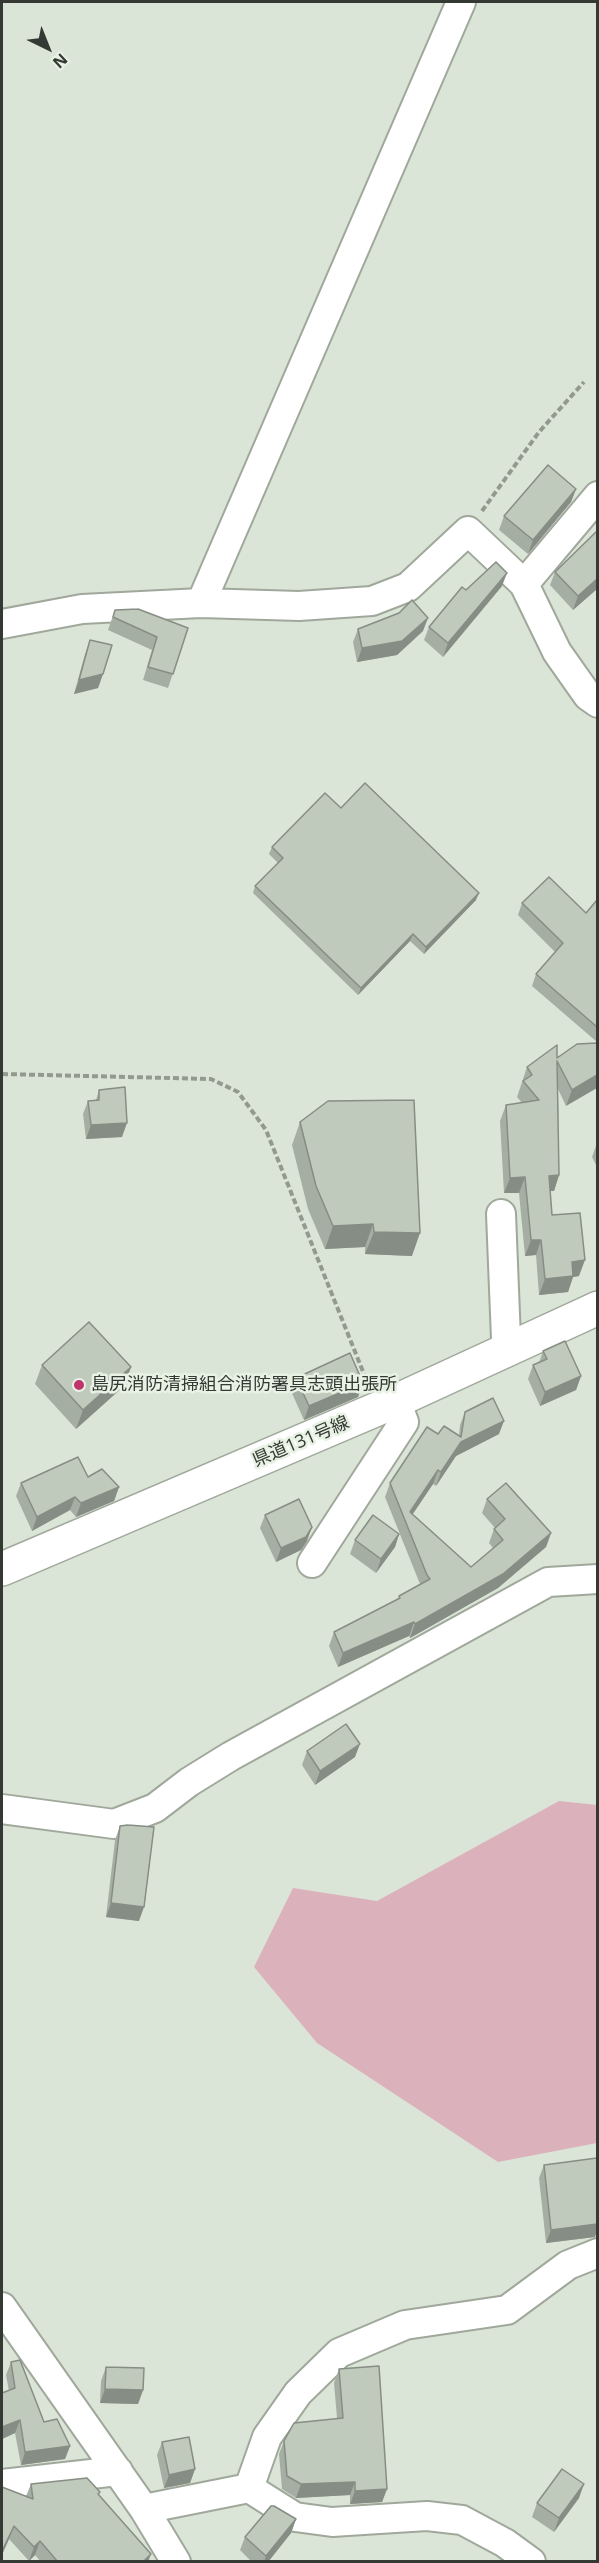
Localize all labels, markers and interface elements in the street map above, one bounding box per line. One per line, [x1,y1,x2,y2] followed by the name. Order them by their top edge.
[18,18,78,78] north arrow
[48,49,73,74] text: N
[91,1374,397,1396] place label: 島尻消防清掃組合消防署具志頭出張所
[72,1378,86,1392] marker: 島尻消防清掃組合消防署具志頭出張所
[249,1412,353,1472] street label: 県道131号線

